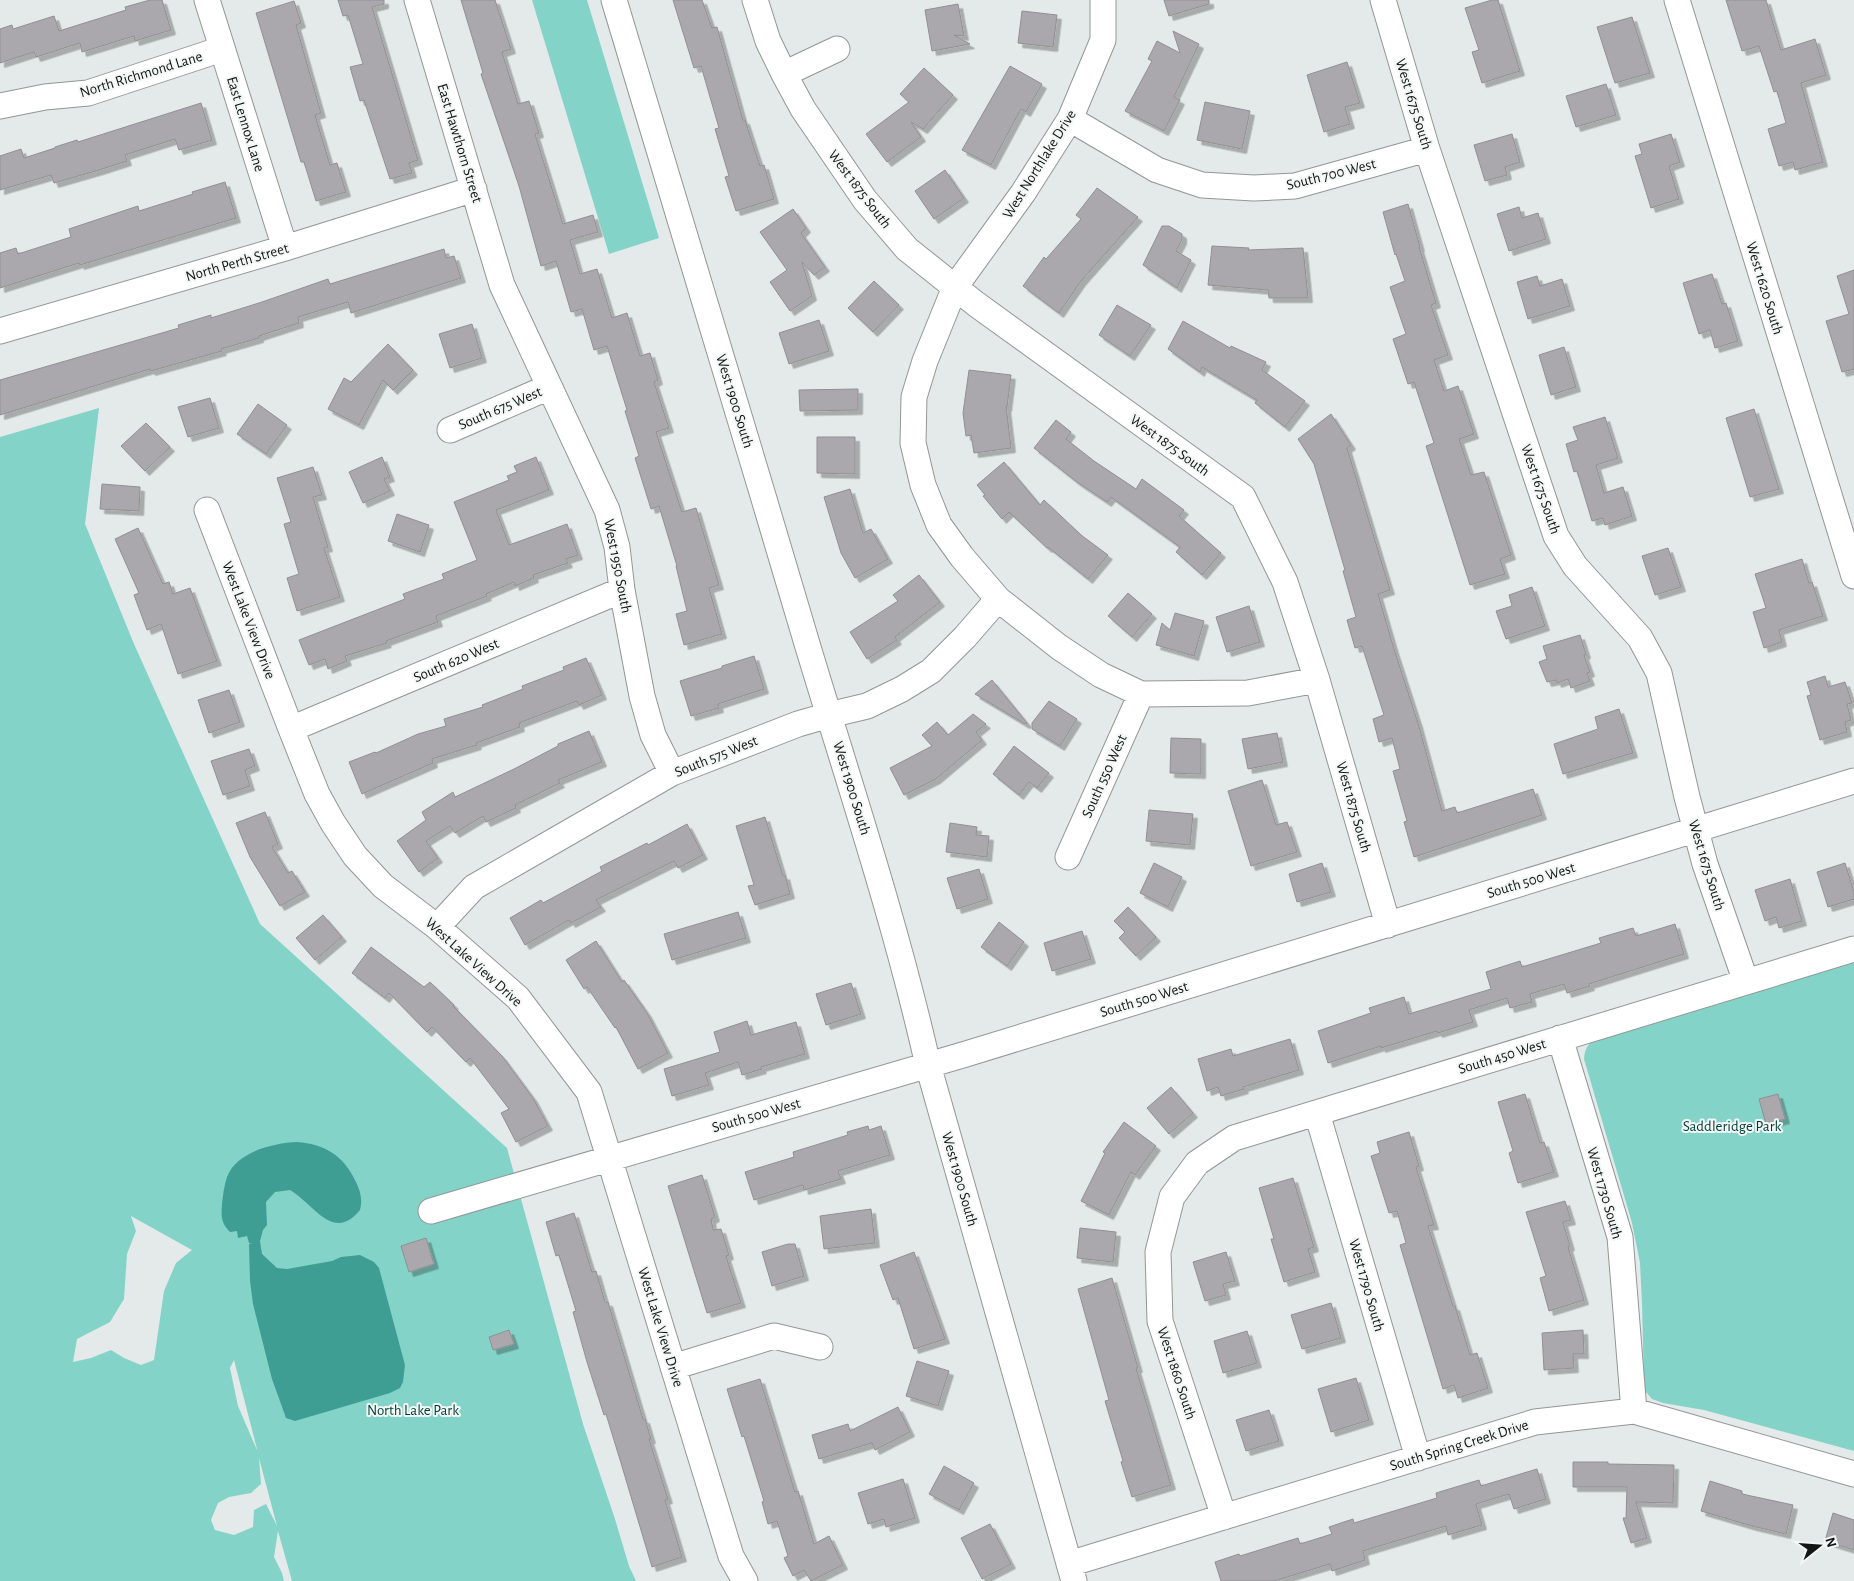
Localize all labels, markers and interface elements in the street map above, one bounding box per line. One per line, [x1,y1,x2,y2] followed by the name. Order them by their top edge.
[78,49,204,100] street label: North Richmond Lane
[1393,57,1434,151] street label: West 1675 South
[224,75,267,174] street label: East Lennox Lane
[434,82,485,205] street label: East Hawthorn Street
[1000,107,1079,221] street label: West Northlake Drive
[825,147,894,231] street label: West 1875 South
[1285,156,1377,193] street label: South 700 West
[1743,240,1786,336] street label: West 1620 South
[184,241,291,284] street label: North Perth Street
[713,352,756,450] street label: West 1900 South
[456,384,544,433] street label: South 675 West
[1127,412,1212,479] street label: West 1875 South
[1518,442,1563,536] street label: West 1675 South
[601,518,634,615] street label: West 1950 South
[219,559,278,681] street label: West Lake View Drive
[411,636,501,685] street label: South 620 West
[1079,732,1130,820] street label: South 550 West
[673,733,760,780] street label: South 575 West
[830,739,873,837] street label: West 1900 South
[1333,760,1374,854] street label: West 1875 South
[1686,818,1727,912] street label: West 1675 South
[1485,860,1577,901] street label: South 500 West
[422,915,525,1010] street label: West Lake View Drive
[1098,979,1190,1020] street label: South 500 West
[1457,1036,1548,1077] street label: South 450 West
[710,1096,802,1135] street label: South 500 West
[1683,1119,1782,1134] park label: Saddleridge Park
[939,1130,980,1228] street label: West 1900 South
[1584,1145,1625,1241] street label: West 1730 South
[1346,1237,1387,1333] street label: West 1790 South
[635,1265,686,1389] street label: West Lake View Drive
[1154,1325,1199,1421] street label: West 1860 South
[367,1403,459,1418] park label: North Lake Park
[1388,1417,1530,1474] street label: South Spring Creek Drive
[1794,1521,1844,1571] north arrow
[1822,1536,1839,1549] text: N

